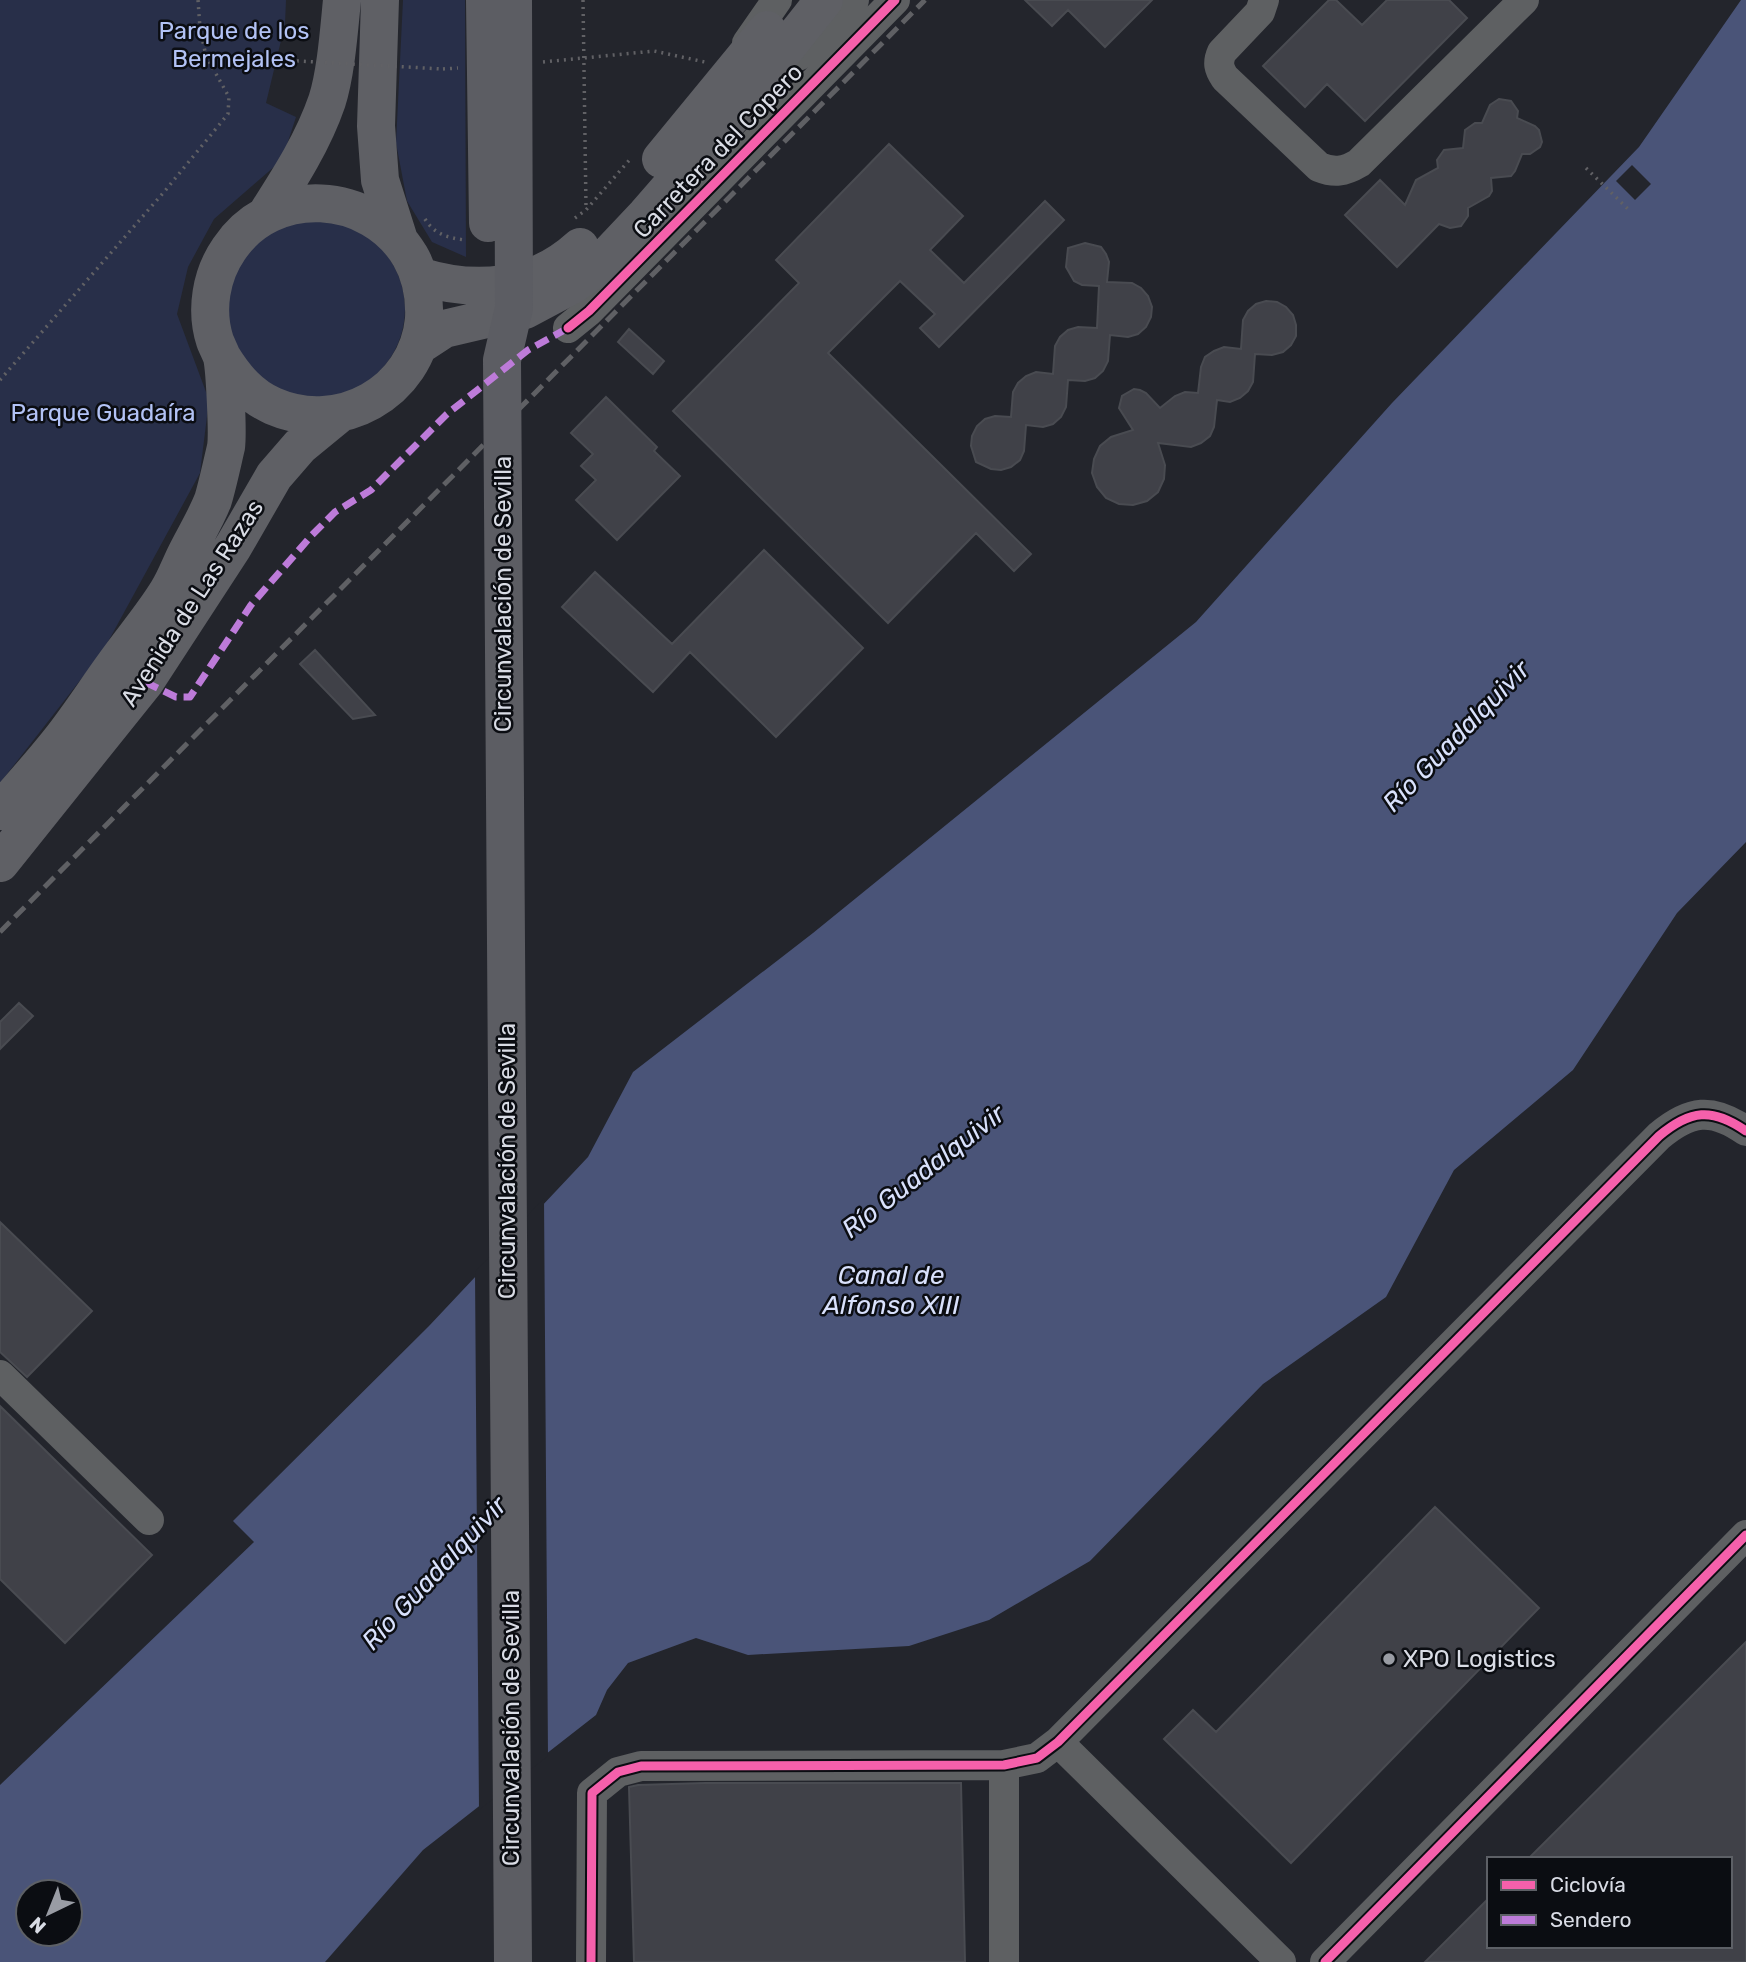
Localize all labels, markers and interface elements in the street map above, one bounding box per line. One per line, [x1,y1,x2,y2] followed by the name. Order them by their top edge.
[159,17,309,73] park label: Parque de los Bermejales
[628,58,808,244] street label: Carretera del Copero
[11,399,195,427] park label: Parque Guadaíra
[489,456,517,732] street label: Circunvalación de Sevilla
[115,495,269,711] street label: Avenida de Las Razas
[1376,653,1537,818] water label: Río Guadalquivir
[493,1023,521,1299] street label: Circunvalación de Sevilla
[836,1097,1012,1245] water label: Río Guadalquivir
[821,1260,960,1321] water label: Canal de Alfonso XIII
[355,1489,514,1656] water label: Río Guadalquivir
[497,1590,525,1866] street label: Circunvalación de Sevilla
[1403,1645,1556,1673] place label: XPO Logistics
[1381,1651,1397,1667] marker: XPO Logistics
[1487,1857,1732,1948] legend
[1550,1872,1626,1897] text: Ciclovía
[14,1878,84,1948] north arrow
[1550,1907,1632,1932] text: Sendero
[25,1912,51,1938] text: N

